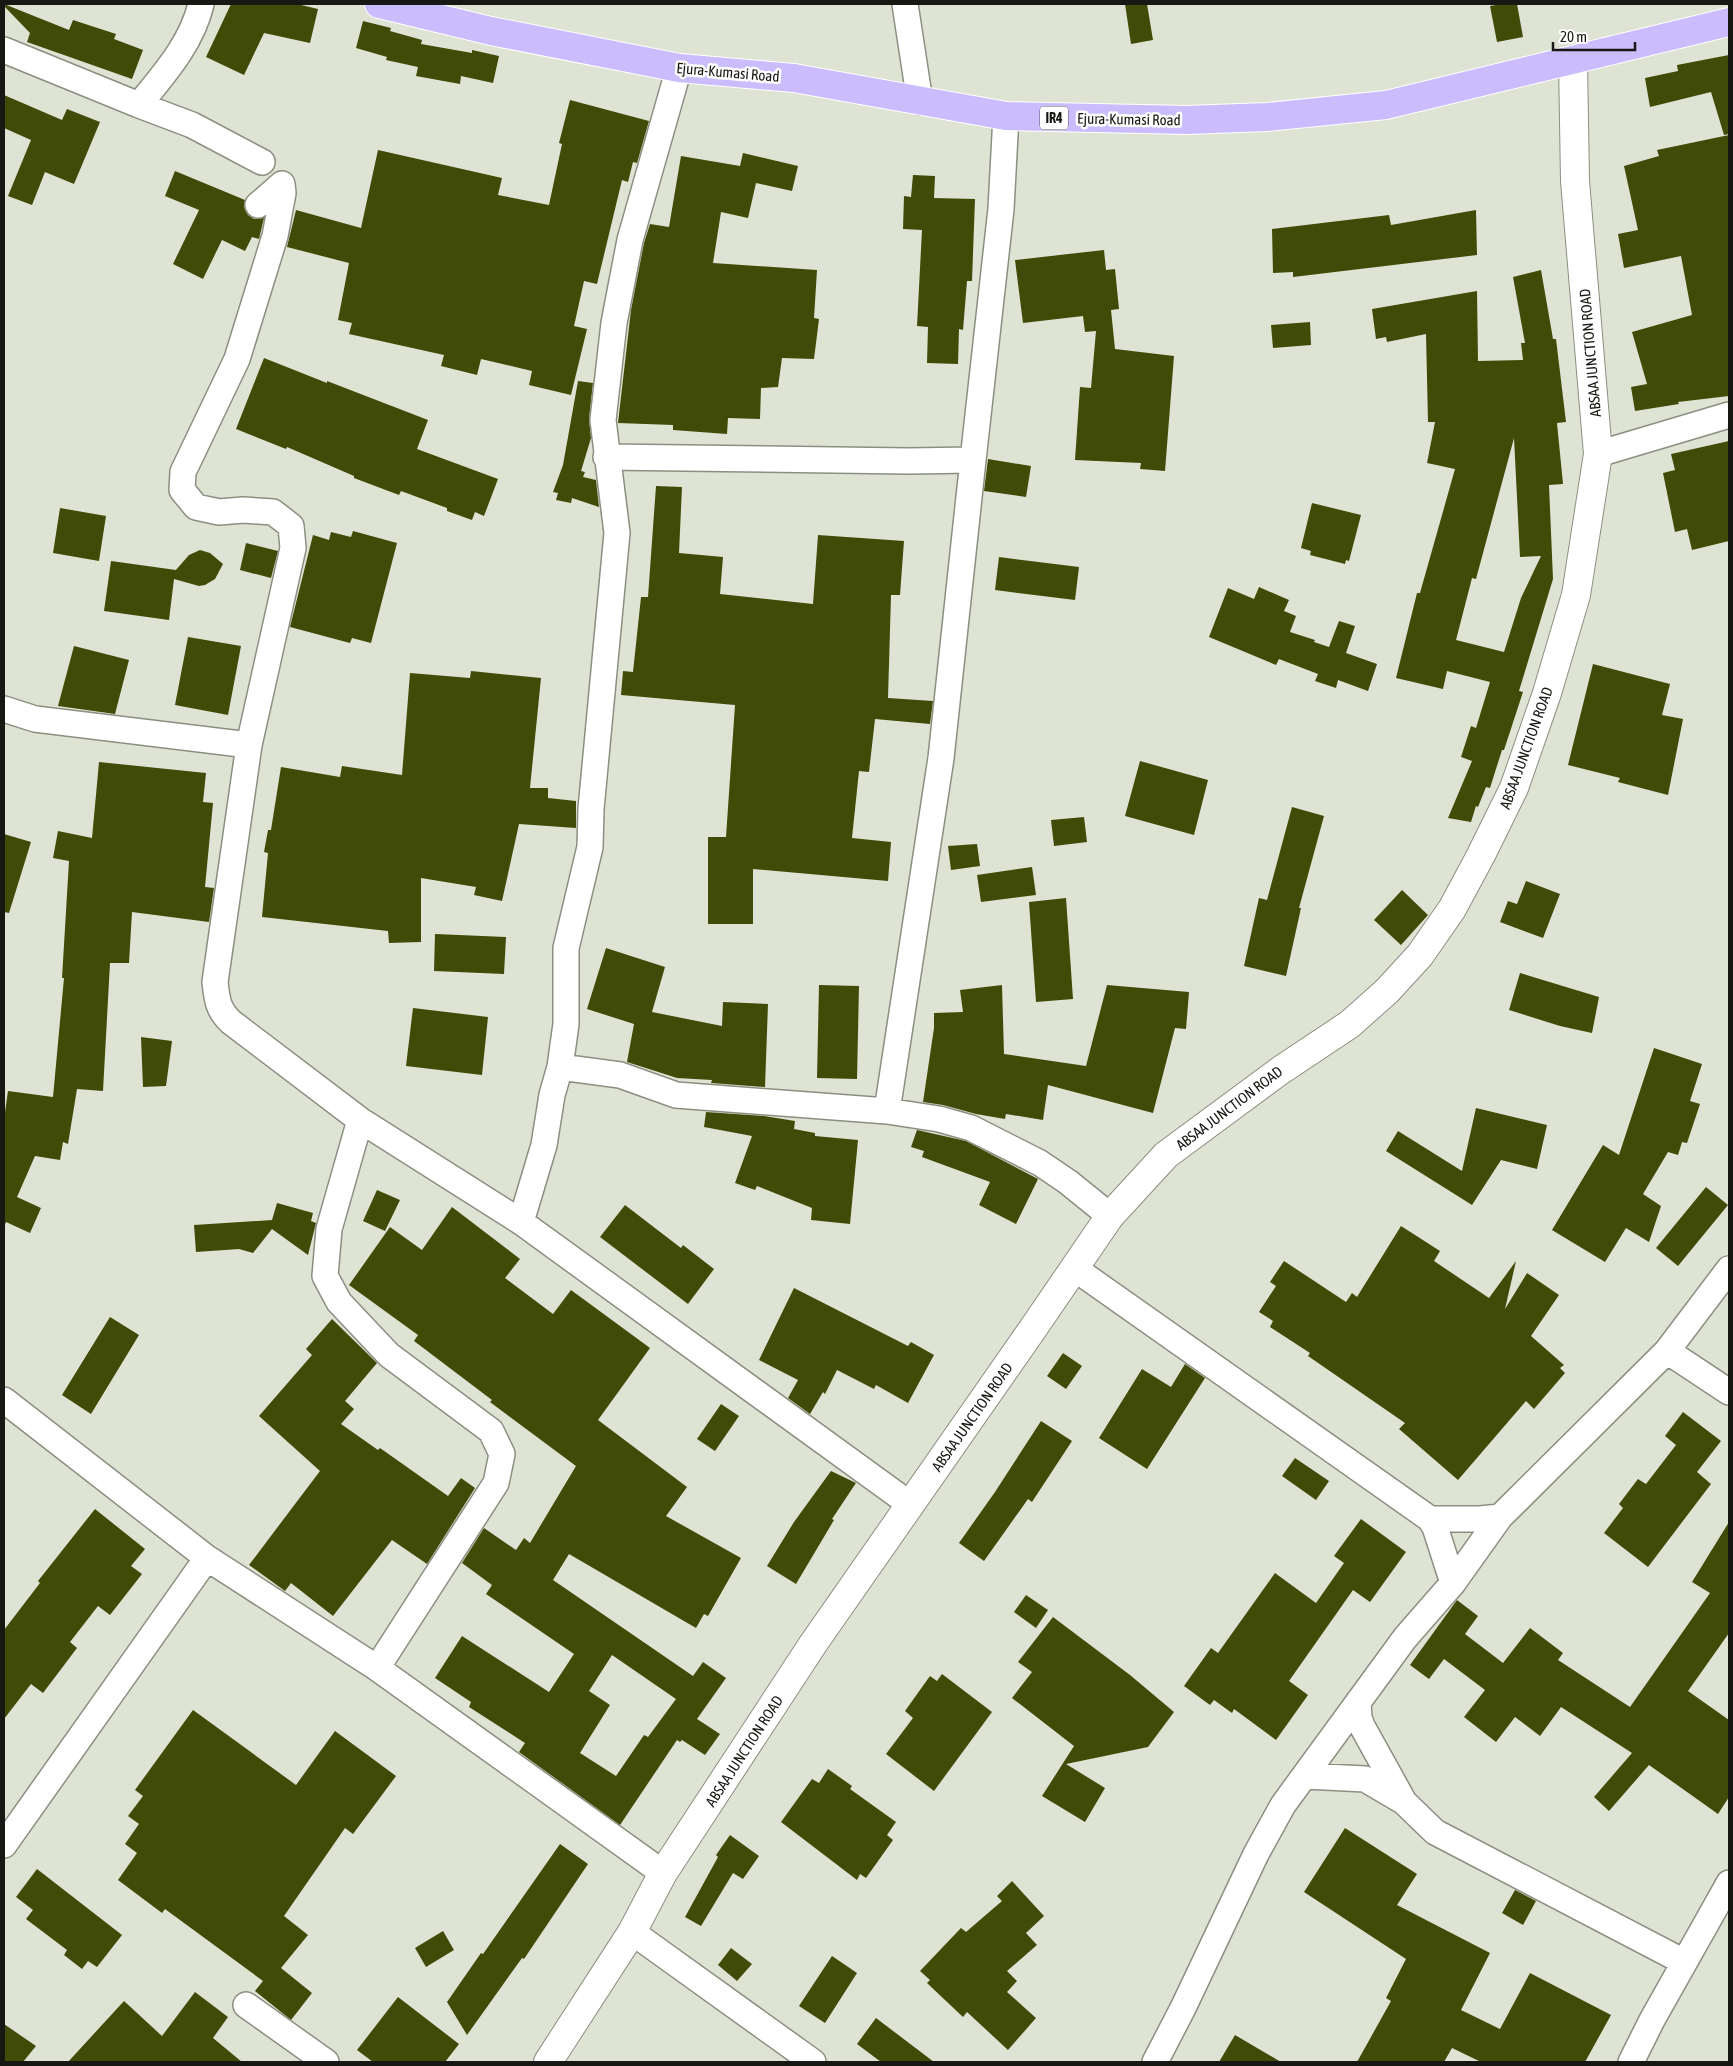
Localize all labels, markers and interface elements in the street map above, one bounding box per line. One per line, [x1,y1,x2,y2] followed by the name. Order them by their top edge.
[1553,20,1636,52] scale bar
[1560,28,1587,45] text: 20 m
[676,59,780,85] street label: Ejura-Kumasi Road
[1040,106,1068,130] road number: IR4
[1077,110,1181,128] street label: Ejura-Kumasi Road
[1576,288,1604,418] street label: ABSAA JUNCTION ROAD
[1496,685,1556,811] street label: ABSAA JUNCTION ROAD
[1172,1062,1286,1154] street label: ABSAA JUNCTION ROAD
[928,1359,1016,1475] street label: ABSAA JUNCTION ROAD
[702,1692,786,1810] street label: ABSAA JUNCTION ROAD

